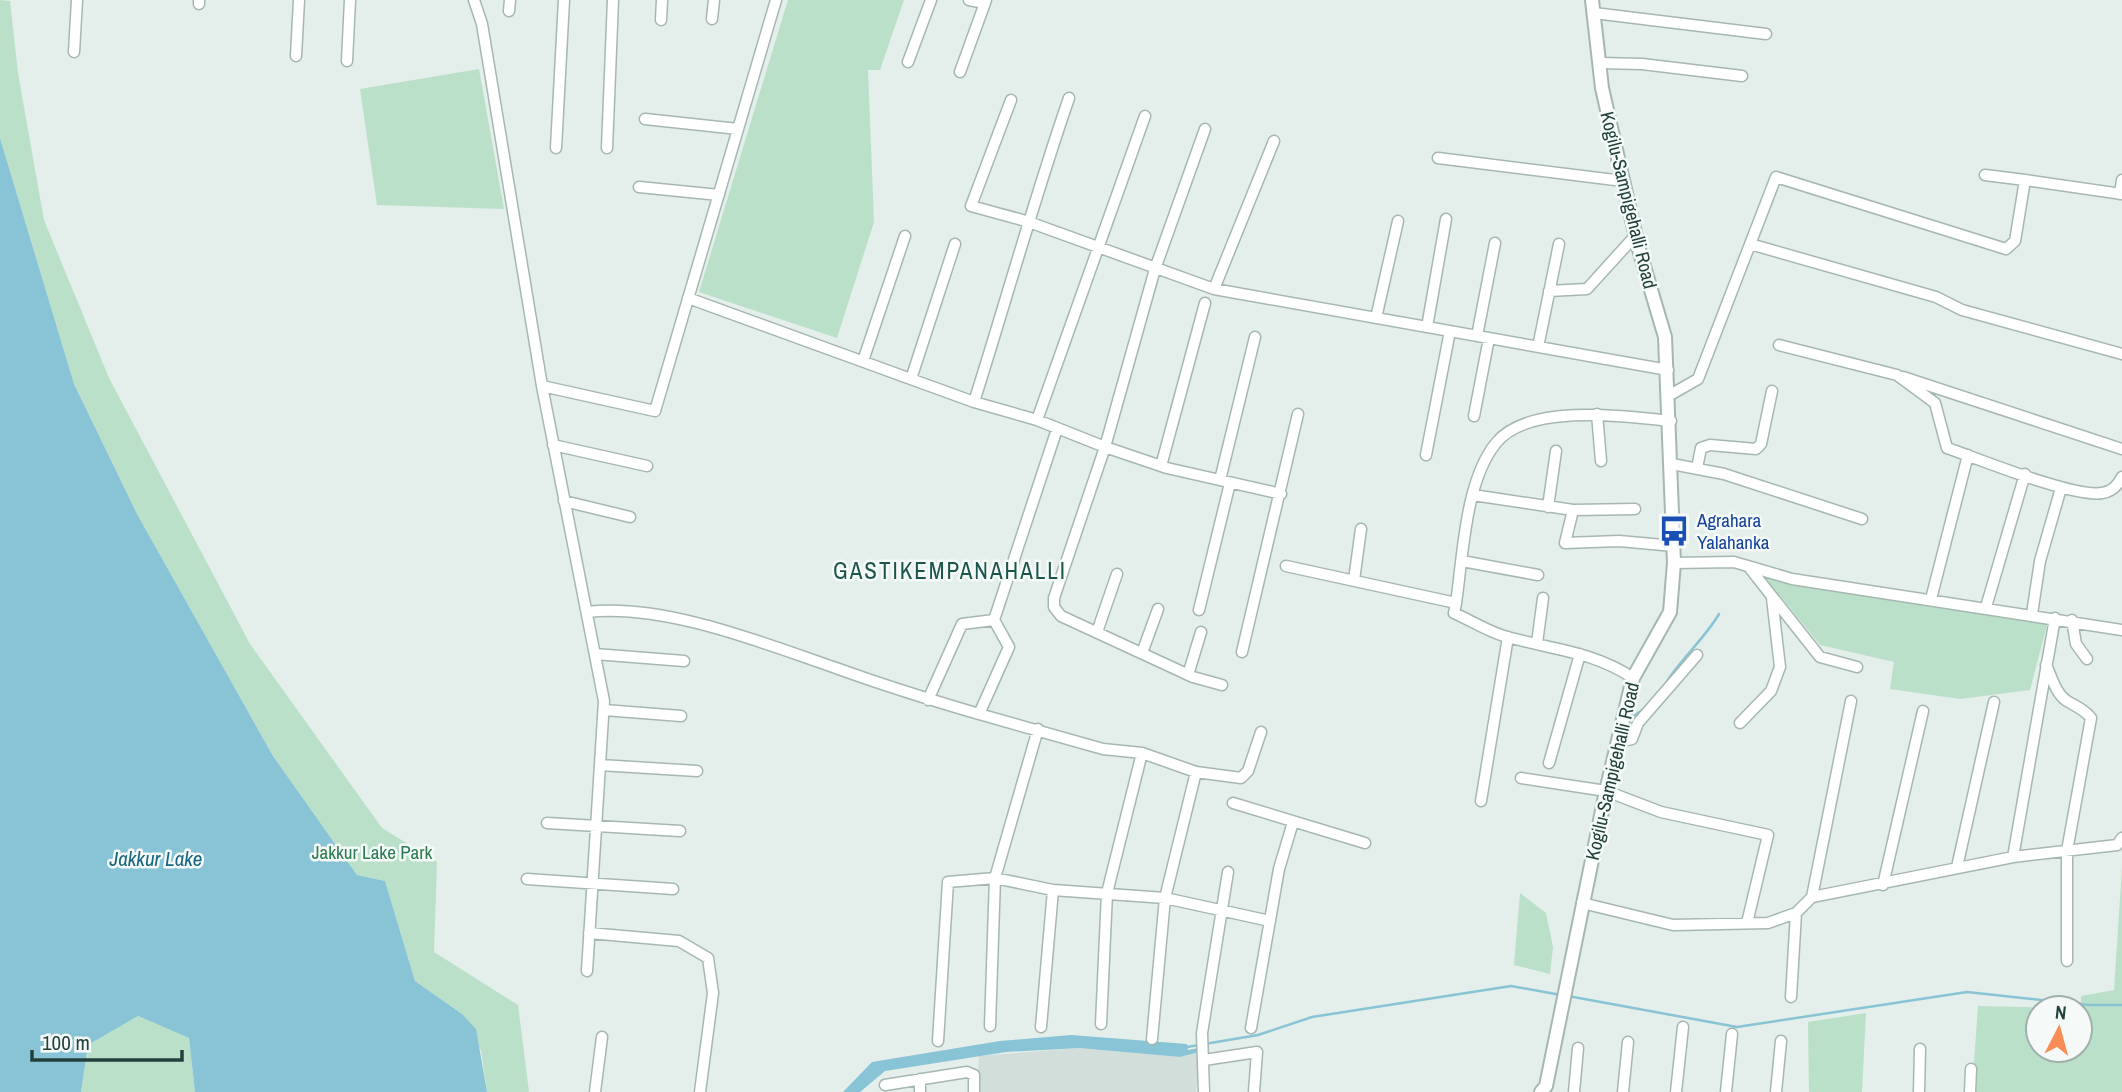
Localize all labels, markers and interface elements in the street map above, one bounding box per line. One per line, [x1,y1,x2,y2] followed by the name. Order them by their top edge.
[1594,109,1664,291] street label: Kogilu-Sampigehalli Road
[1696,507,1770,555] place label: Agrahara Yalahanka
[1657,514,1691,548] bus stop icon: Agrahara Yalahanka
[833,555,1067,586] district label: GASTIKEMPANAHALLI
[1579,679,1645,863] street label: Kogilu-Sampigehalli Road
[312,839,432,865] park label: Jakkur Lake Park
[109,844,202,873] water label: Jakkur Lake
[2024,994,2094,1064] north arrow
[2054,999,2068,1026] text: N
[32,1018,182,1062] scale bar
[42,1028,90,1057] text: 100 m

